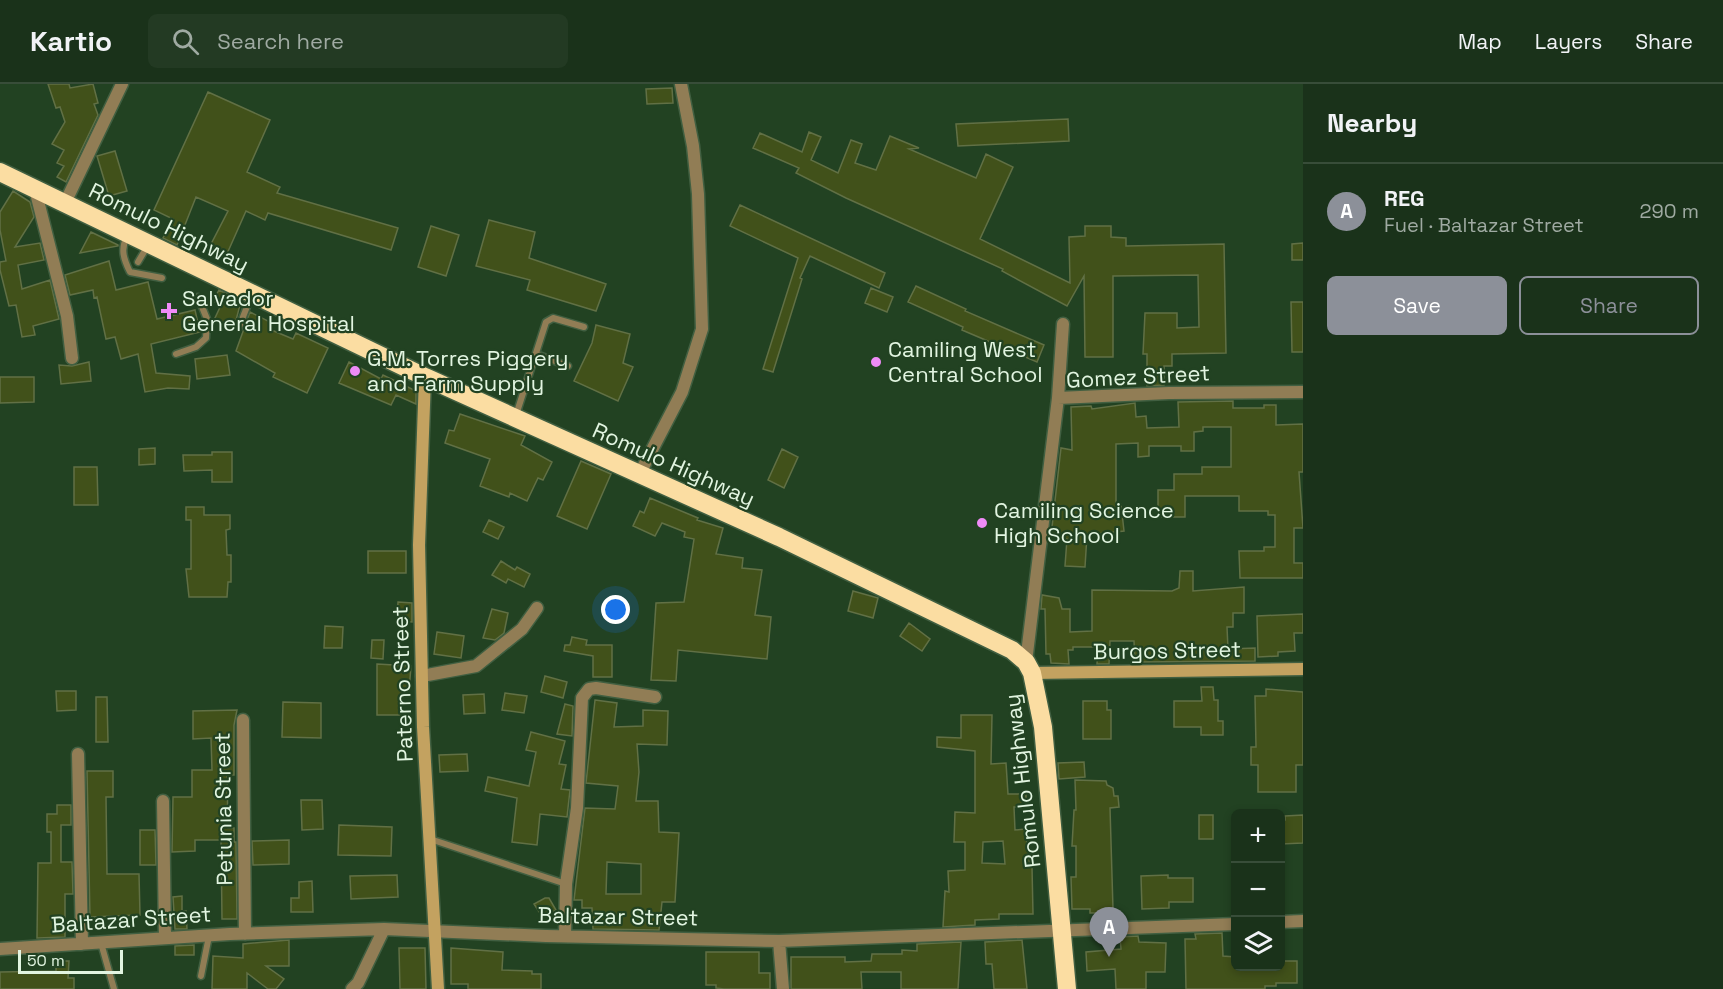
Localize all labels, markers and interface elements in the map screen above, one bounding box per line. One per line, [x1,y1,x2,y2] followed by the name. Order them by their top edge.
[148,14,568,68] search box
[30,23,112,59] text: Kartio
[169,25,202,58] icon: search
[217,27,344,55] text: Search here
[1458,28,1502,55] text: Map
[1535,28,1602,55] text: Layers
[1635,28,1693,55] text: Share
[1327,106,1417,140] text: Nearby
[84,176,254,278] street label: Romulo Highway
[1384,184,1425,212] text: REG
[1340,198,1353,224] text: A
[1640,198,1699,224] text: 290 m
[1384,212,1584,238] text: Fuel · Baltazar Street
[1327,276,1507,335] button: Save
[1519,276,1699,335] button: Share
[182,284,355,337] place label: Salvador General Hospital
[160,302,178,320] marker: Salvador General Hospital
[888,335,1043,388] place label: Camiling West Central School
[367,344,568,397] place label: G.M. Torres Piggery and Farm Supply
[869,355,883,369] marker: Camiling West Central School
[1065,358,1211,394] street label: Gomez Street
[348,364,362,378] marker: G.M. Torres Piggery and Farm Supply
[588,416,760,512] street label: Romulo Highway
[994,496,1174,549] place label: Camiling Science High School
[975,516,989,530] marker: Camiling Science High School
[601,595,630,624] your location
[385,606,419,762] street label: Paterno Street
[1093,635,1241,665] street label: Burgos Street
[997,692,1047,870] street label: Romulo Highway
[208,732,238,886] street label: Petunia Street
[1231,809,1285,971] map controls
[1231,809,1285,863] button: +
[1231,863,1285,917] button: −
[50,899,212,939] street label: Baltazar Street
[538,901,698,931] street label: Baltazar Street
[1090,908,1128,957] pin: A
[1231,917,1285,971] button: layers
[18,947,123,974] scale bar
[27,950,65,971] text: 50 m

